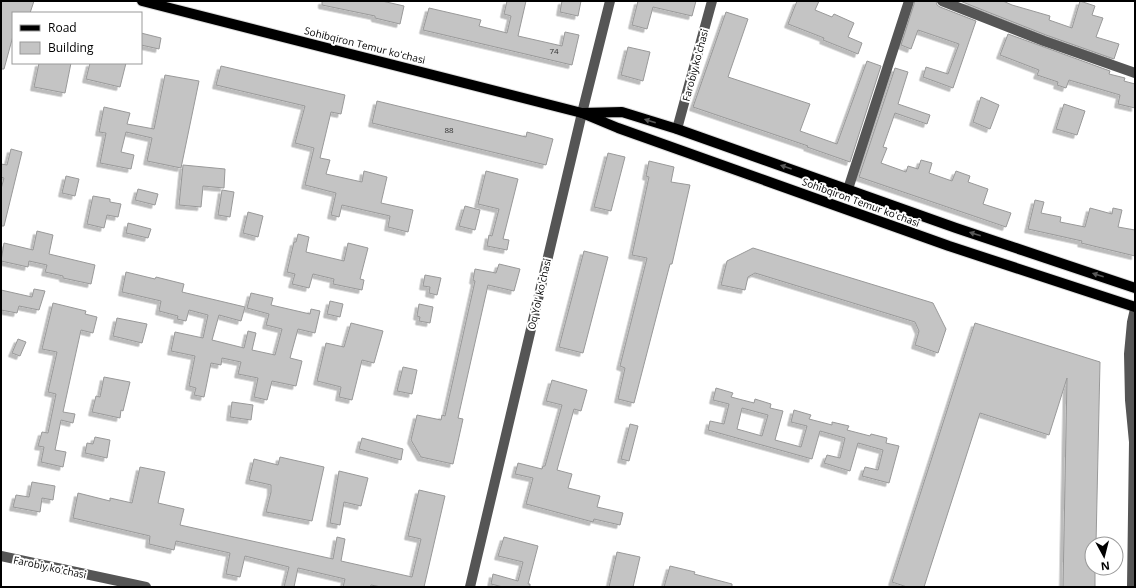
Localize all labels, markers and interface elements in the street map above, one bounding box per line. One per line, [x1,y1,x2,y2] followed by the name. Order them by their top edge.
[12,12,142,64] legend
[48,19,77,36] text: Road
[303,23,427,67] street label: Sohibqiron Temur koʻchasi
[679,27,711,103] street label: Farobiy ko'chasi
[48,39,94,56] text: Building
[549,45,559,56] house number: 74
[644,118,656,124] one-way arrow
[444,124,454,135] house number: 88
[780,164,792,170] one-way arrow
[800,174,922,230] street label: Sohibqiron Temur koʻchasi
[968,231,980,237] one-way arrow
[524,257,554,331] street label: Oq Yol' ko'chasi
[1092,272,1104,278] one-way arrow
[1084,536,1124,576] north arrow
[12,552,88,582] street label: Farobiy ko'chasi
[1100,558,1111,574] text: N

